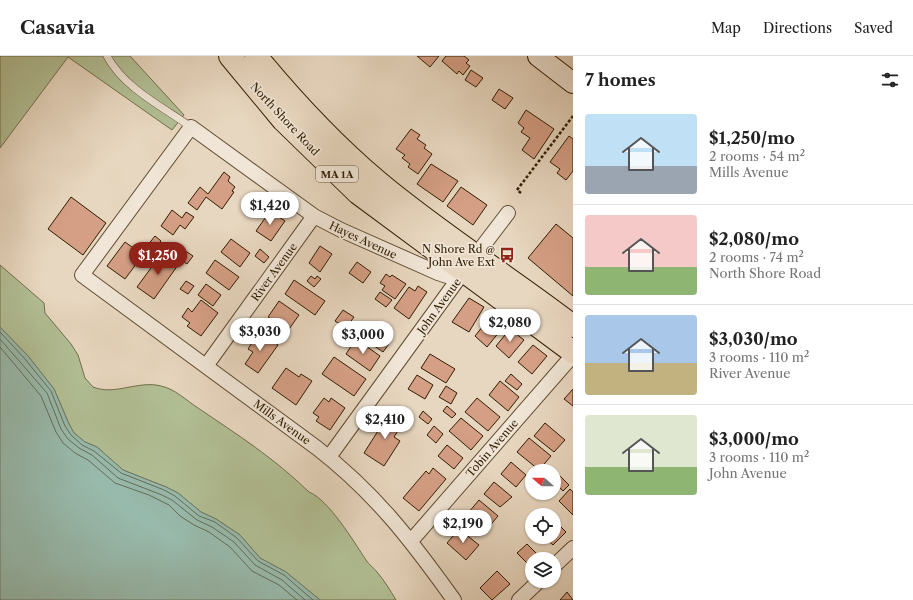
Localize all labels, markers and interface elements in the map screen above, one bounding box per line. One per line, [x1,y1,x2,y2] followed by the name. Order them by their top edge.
[20,16,95,39] text: Casavia
[711,19,741,37] text: Map
[763,19,832,37] text: Directions
[854,19,893,37] text: Saved
[879,69,901,91] icon: filters
[585,70,656,90] text: 7 homes
[248,80,323,159] street label: North Shore Road
[709,128,795,148] text: $1,250/mo
[617,130,665,178] icon: home
[709,148,805,164] text: 2 rooms · 54 m²
[709,164,789,180] text: Mills Avenue
[316,166,358,182] road number: MA 1A
[237,192,303,226] pin: $1,420
[250,197,290,213] text: $1,420
[327,218,399,262] street label: Hayes Avenue
[709,229,799,249] text: $2,080/mo
[617,231,665,279] icon: home
[248,240,300,304] street label: River Avenue
[125,242,191,276] pin: $1,250
[422,242,495,269] place label: N Shore Rd @ John Ave Ext
[498,246,516,264] bus stop icon: N Shore Rd @ John Ave Ext
[138,247,178,263] text: $1,250
[709,249,804,265] text: 2 rooms · 74 m²
[709,265,821,281] text: North Shore Road
[413,275,464,338] street label: John Avenue
[477,309,543,343] pin: $2,080
[489,314,531,330] text: $2,080
[227,318,293,352] pin: $3,030
[330,321,396,355] pin: $3,000
[239,323,281,339] text: $3,030
[342,326,384,342] text: $3,000
[709,329,798,349] text: $3,030/mo
[617,331,665,379] icon: home
[709,349,809,365] text: 3 rooms · 110 m²
[709,365,791,381] text: River Avenue
[251,397,313,447] street label: Mills Avenue
[352,406,418,440] pin: $2,410
[365,411,405,427] text: $2,410
[463,416,521,480] street label: Tobin Avenue
[709,429,799,449] text: $3,000/mo
[617,431,665,479] icon: home
[709,449,809,465] text: 3 rooms · 110 m²
[525,464,561,500] north arrow
[525,464,561,588] map controls
[709,465,787,481] text: John Avenue
[525,508,561,544] button: locate
[430,510,496,544] pin: $2,190
[443,515,483,531] text: $2,190
[525,552,561,588] button: layers

